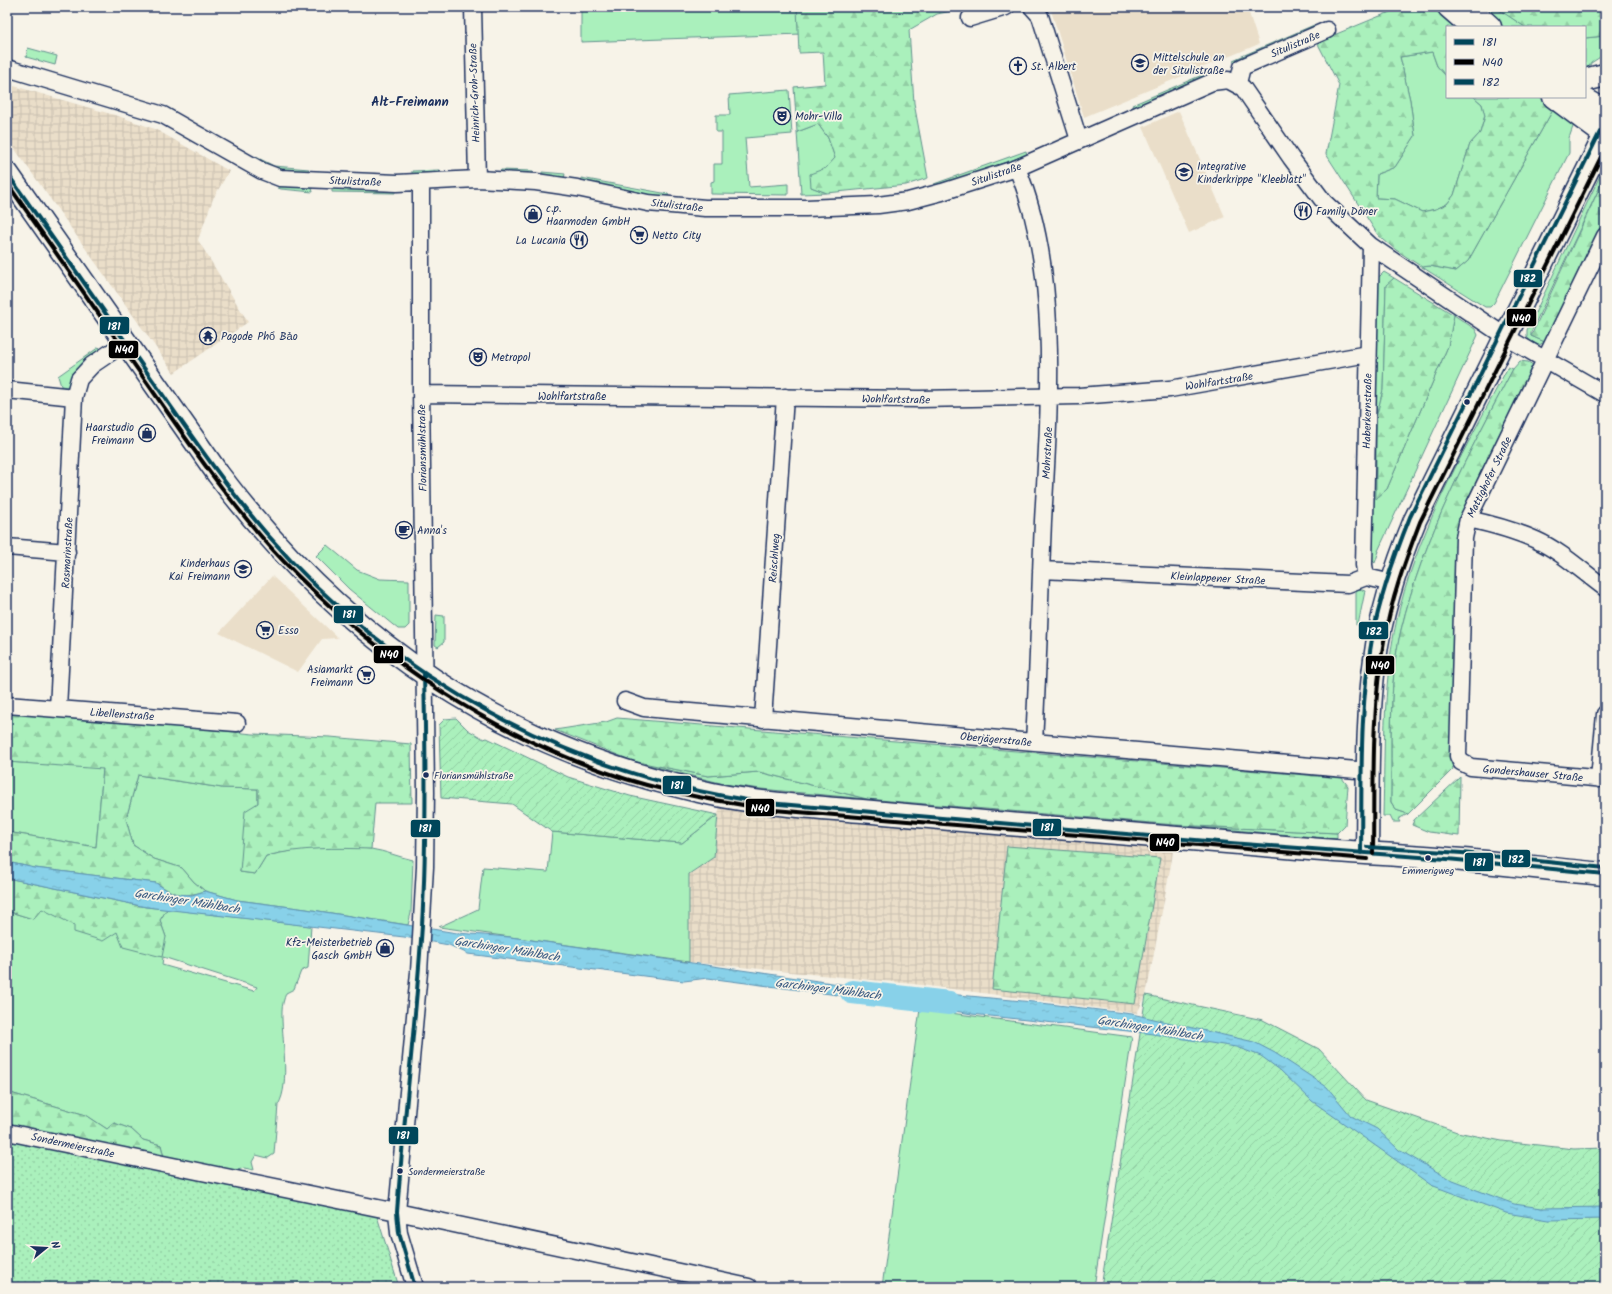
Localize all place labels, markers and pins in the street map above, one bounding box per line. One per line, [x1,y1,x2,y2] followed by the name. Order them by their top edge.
[1153,49,1224,80] place label: Mittelschule an der Situlistraße
[1130,53,1150,73] school or university icon: Mittelschule an der Situlistraße
[1008,56,1028,76] church icon: St. Albert
[1031,58,1077,76] place label: St. Albert
[772,106,792,126] theatre icon: Mohr-Villa
[795,108,842,126] place label: Mohr-Villa
[1197,158,1306,189] place label: Integrative Kinderkrippe "Kleeblatt"
[1174,162,1194,182] school or university icon: Integrative Kinderkrippe "Kleeblatt"
[546,200,630,231] place label: c.p. Haarmoden GmbH
[1293,201,1313,221] restaurant icon: Family Döner
[1316,203,1378,221] place label: Family Döner
[523,204,543,224] shop icon: c.p. Haarmoden GmbH
[629,225,649,245] supermarket icon: Netto City
[652,227,702,245] place label: Netto City
[569,230,589,250] restaurant icon: La Lucania
[515,232,566,250] place label: La Lucania
[198,326,218,346] temple icon: Pagode Phổ Bảo
[221,328,298,346] place label: Pagode Phổ Bảo
[468,347,488,367] theatre icon: Metropol
[491,349,531,367] place label: Metropol
[1462,397,1472,407] unlabelled marker
[85,419,134,450] place label: Haarstudio Freimann
[137,423,157,443] shop icon: Haarstudio Freimann
[394,520,414,540] cafe icon: Anna's
[417,522,447,540] place label: Anna's
[169,555,230,586] place label: Kinderhaus Kai Freimann
[233,559,253,579] school or university icon: Kinderhaus Kai Freimann
[255,620,275,640] supermarket icon: Esso
[278,622,299,640] place label: Esso
[307,661,354,692] place label: Asiamarkt Freimann
[356,665,376,685] supermarket icon: Asiamarkt Freimann
[434,768,514,784] place label: Floriansmühlstraße
[421,770,431,780] marker: Floriansmühlstraße
[1423,853,1433,863] marker: Emmerigweg
[1402,863,1455,879] place label: Emmerigweg
[286,934,372,965] place label: Kfz-Meisterbetrieb Gasch GmbH
[375,938,395,958] shop icon: Kfz-Meisterbetrieb Gasch GmbH
[408,1164,486,1180] place label: Sondermeierstraße
[395,1166,405,1176] marker: Sondermeierstraße

